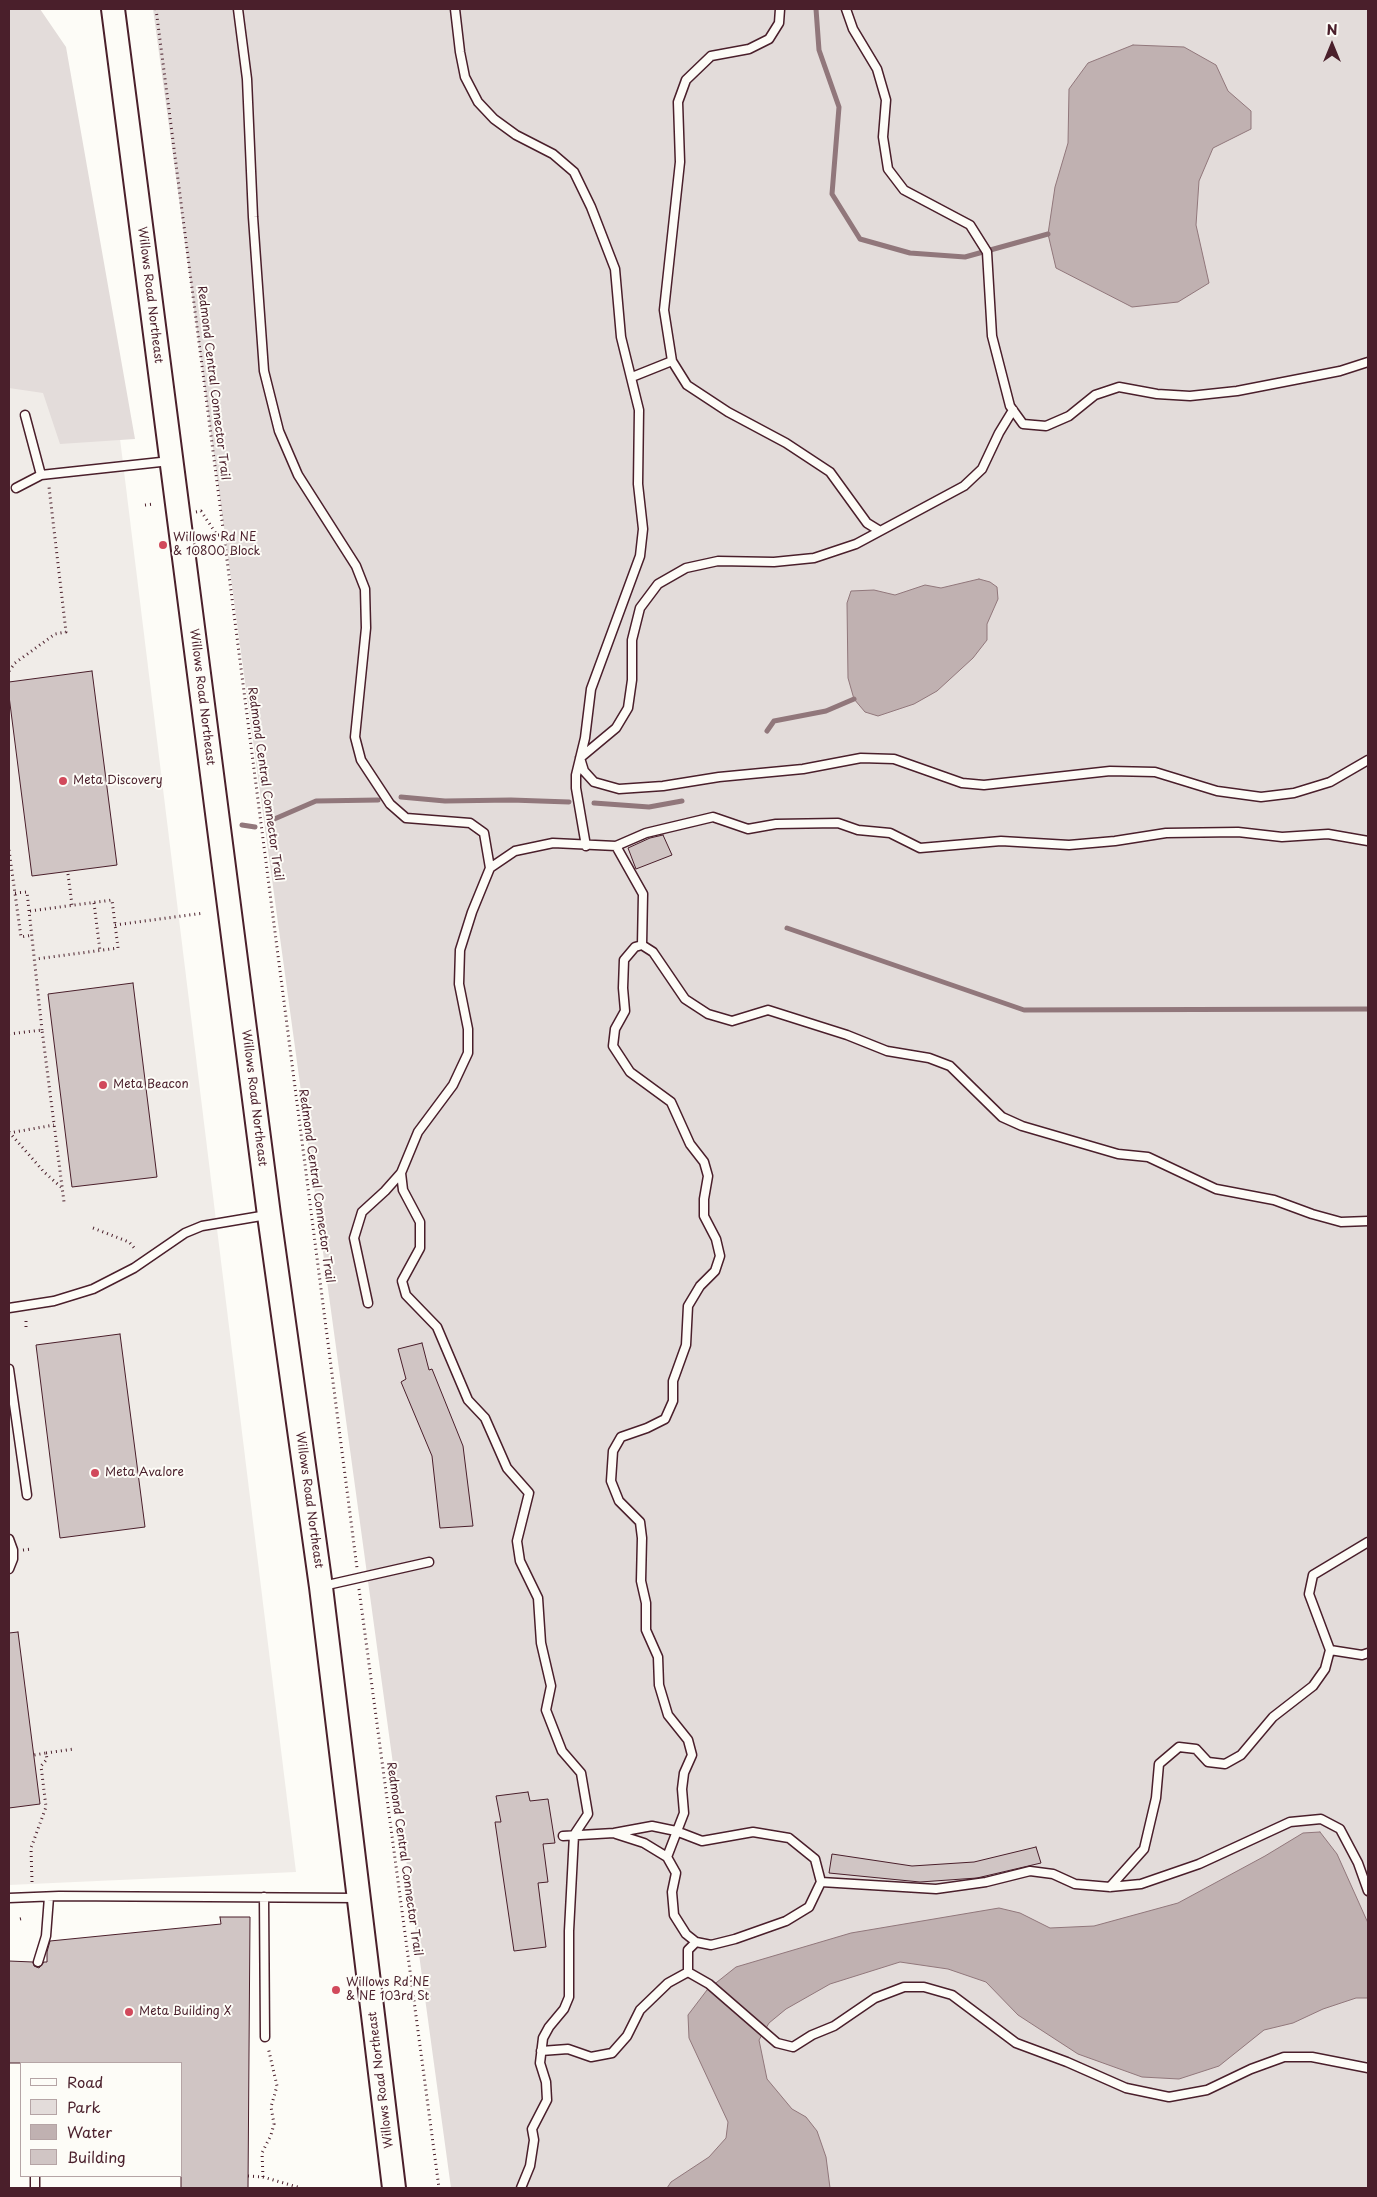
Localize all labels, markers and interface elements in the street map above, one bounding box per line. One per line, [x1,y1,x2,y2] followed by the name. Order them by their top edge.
[1326,19,1338,40] text: N
[1307,20,1357,70] north arrow
[134,226,166,364] street label: Willows Road Northeast
[194,285,232,481] street label: Redmond Central Connector Trail
[173,531,261,559] place label: Willows Rd NE & 10800 Block
[157,539,169,551] marker: Willows Rd NE & 10800 Block
[186,628,218,766] street label: Willows Road Northeast
[244,686,286,882] street label: Redmond Central Connector Trail
[73,774,163,788] place label: Meta Discovery
[57,775,69,787] marker: Meta Discovery
[238,1029,270,1167] street label: Willows Road Northeast
[113,1078,189,1092] place label: Meta Beacon
[97,1079,109,1091] marker: Meta Beacon
[295,1088,337,1284] street label: Redmond Central Connector Trail
[292,1431,326,1569] street label: Willows Road Northeast
[105,1466,184,1480] place label: Meta Avalore
[89,1467,101,1479] marker: Meta Avalore
[383,1761,425,1957] street label: Redmond Central Connector Trail
[346,1976,430,2004] place label: Willows Rd NE & NE 103rd St
[330,1984,342,1996] marker: Willows Rd NE & NE 103rd St
[139,2005,232,2019] place label: Meta Building X
[123,2006,135,2018] marker: Meta Building X
[365,2011,397,2149] street label: Willows Road Northeast
[20,2062,182,2177] legend
[67,2070,103,2093] text: Road
[67,2095,101,2118] text: Park
[67,2120,112,2143] text: Water
[67,2145,126,2168] text: Building

